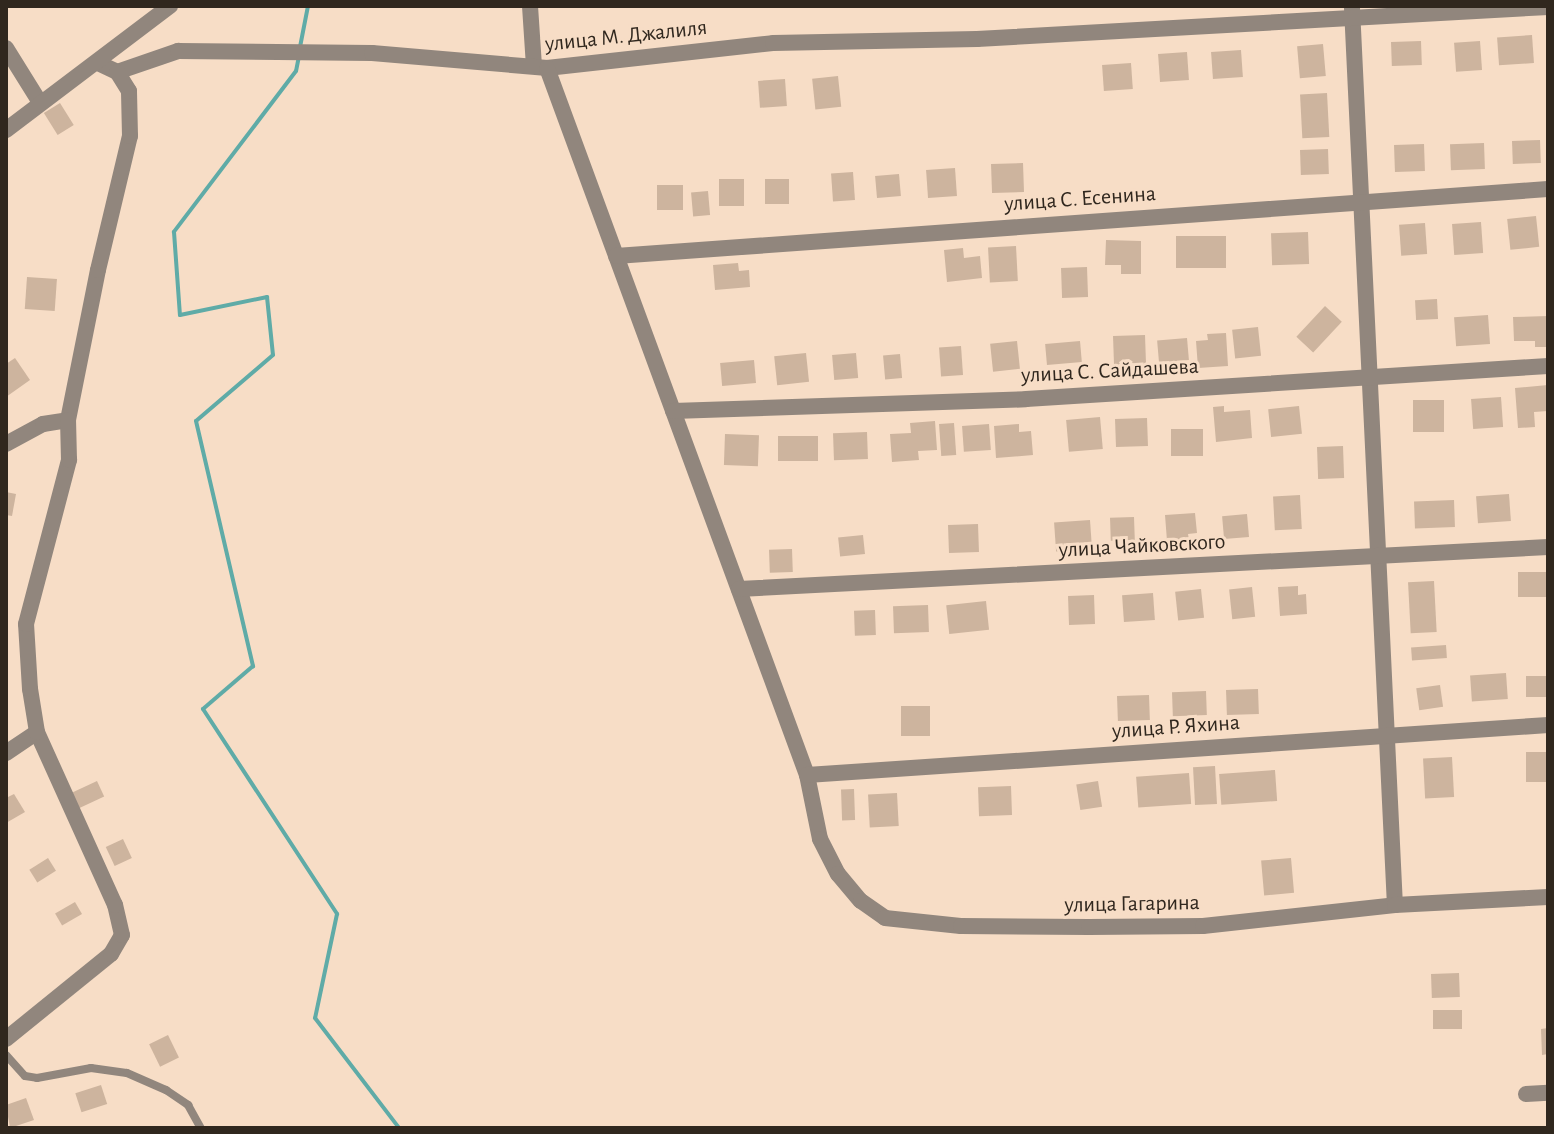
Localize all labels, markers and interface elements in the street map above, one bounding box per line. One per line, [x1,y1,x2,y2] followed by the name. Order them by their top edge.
[544,14,708,58] street label: улица М. Джалиля
[1003,181,1157,217] street label: улица С. Есенина
[1021,353,1199,389] street label: улица С. Сайдашева
[1058,528,1226,564] street label: улица Чайковского
[1111,709,1241,745] street label: улица Р. Яхина
[1064,890,1200,918] street label: улица Гагарина

